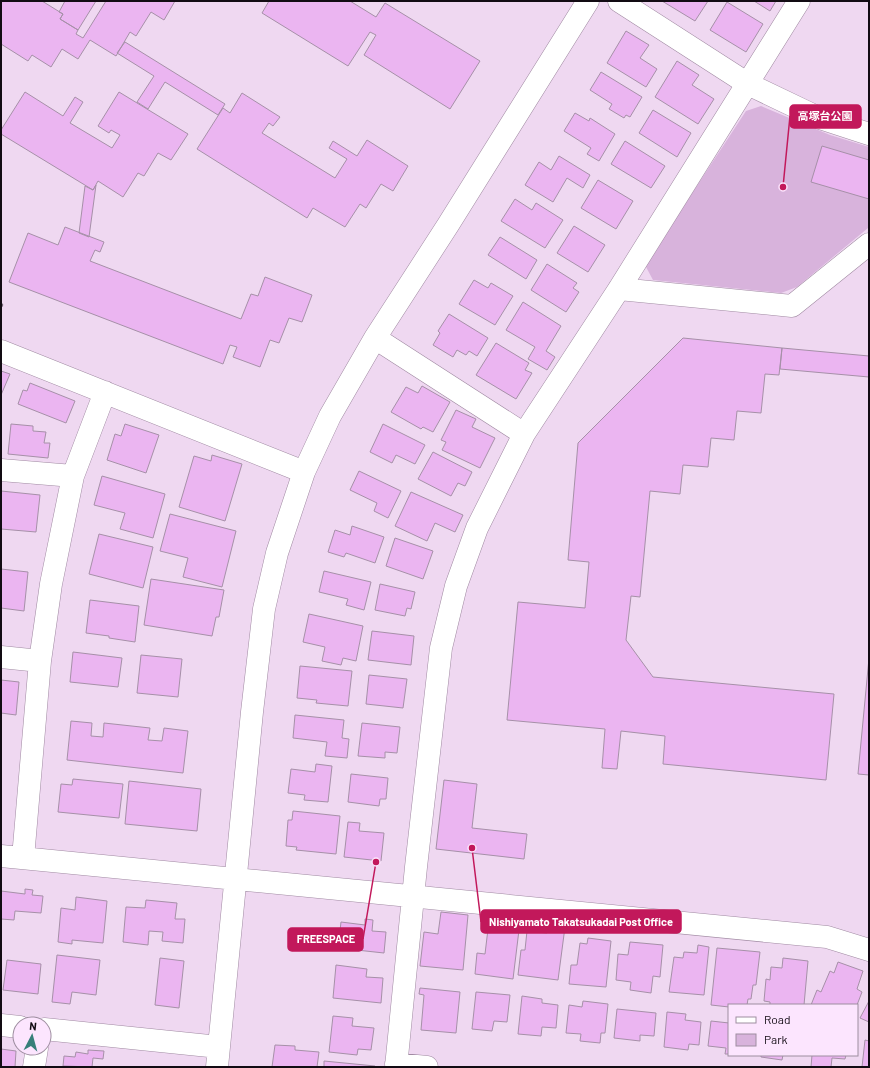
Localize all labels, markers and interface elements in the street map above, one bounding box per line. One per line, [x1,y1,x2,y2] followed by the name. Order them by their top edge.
[790,105,861,128] callout: 高塚台公園
[798,109,853,122] text: 高塚台公園
[481,910,681,933] callout: Nishiyamato Takatsukadai Post Office
[489,915,673,928] text: Nishiyamato Takatsukadai Post Office
[288,928,363,951] callout: FREESPACE
[297,932,356,945] text: FREESPACE
[728,1004,858,1056] legend
[764,1012,791,1026] text: Road
[12,1016,52,1056] north arrow
[29,1019,37,1032] text: N
[764,1032,788,1046] text: Park

